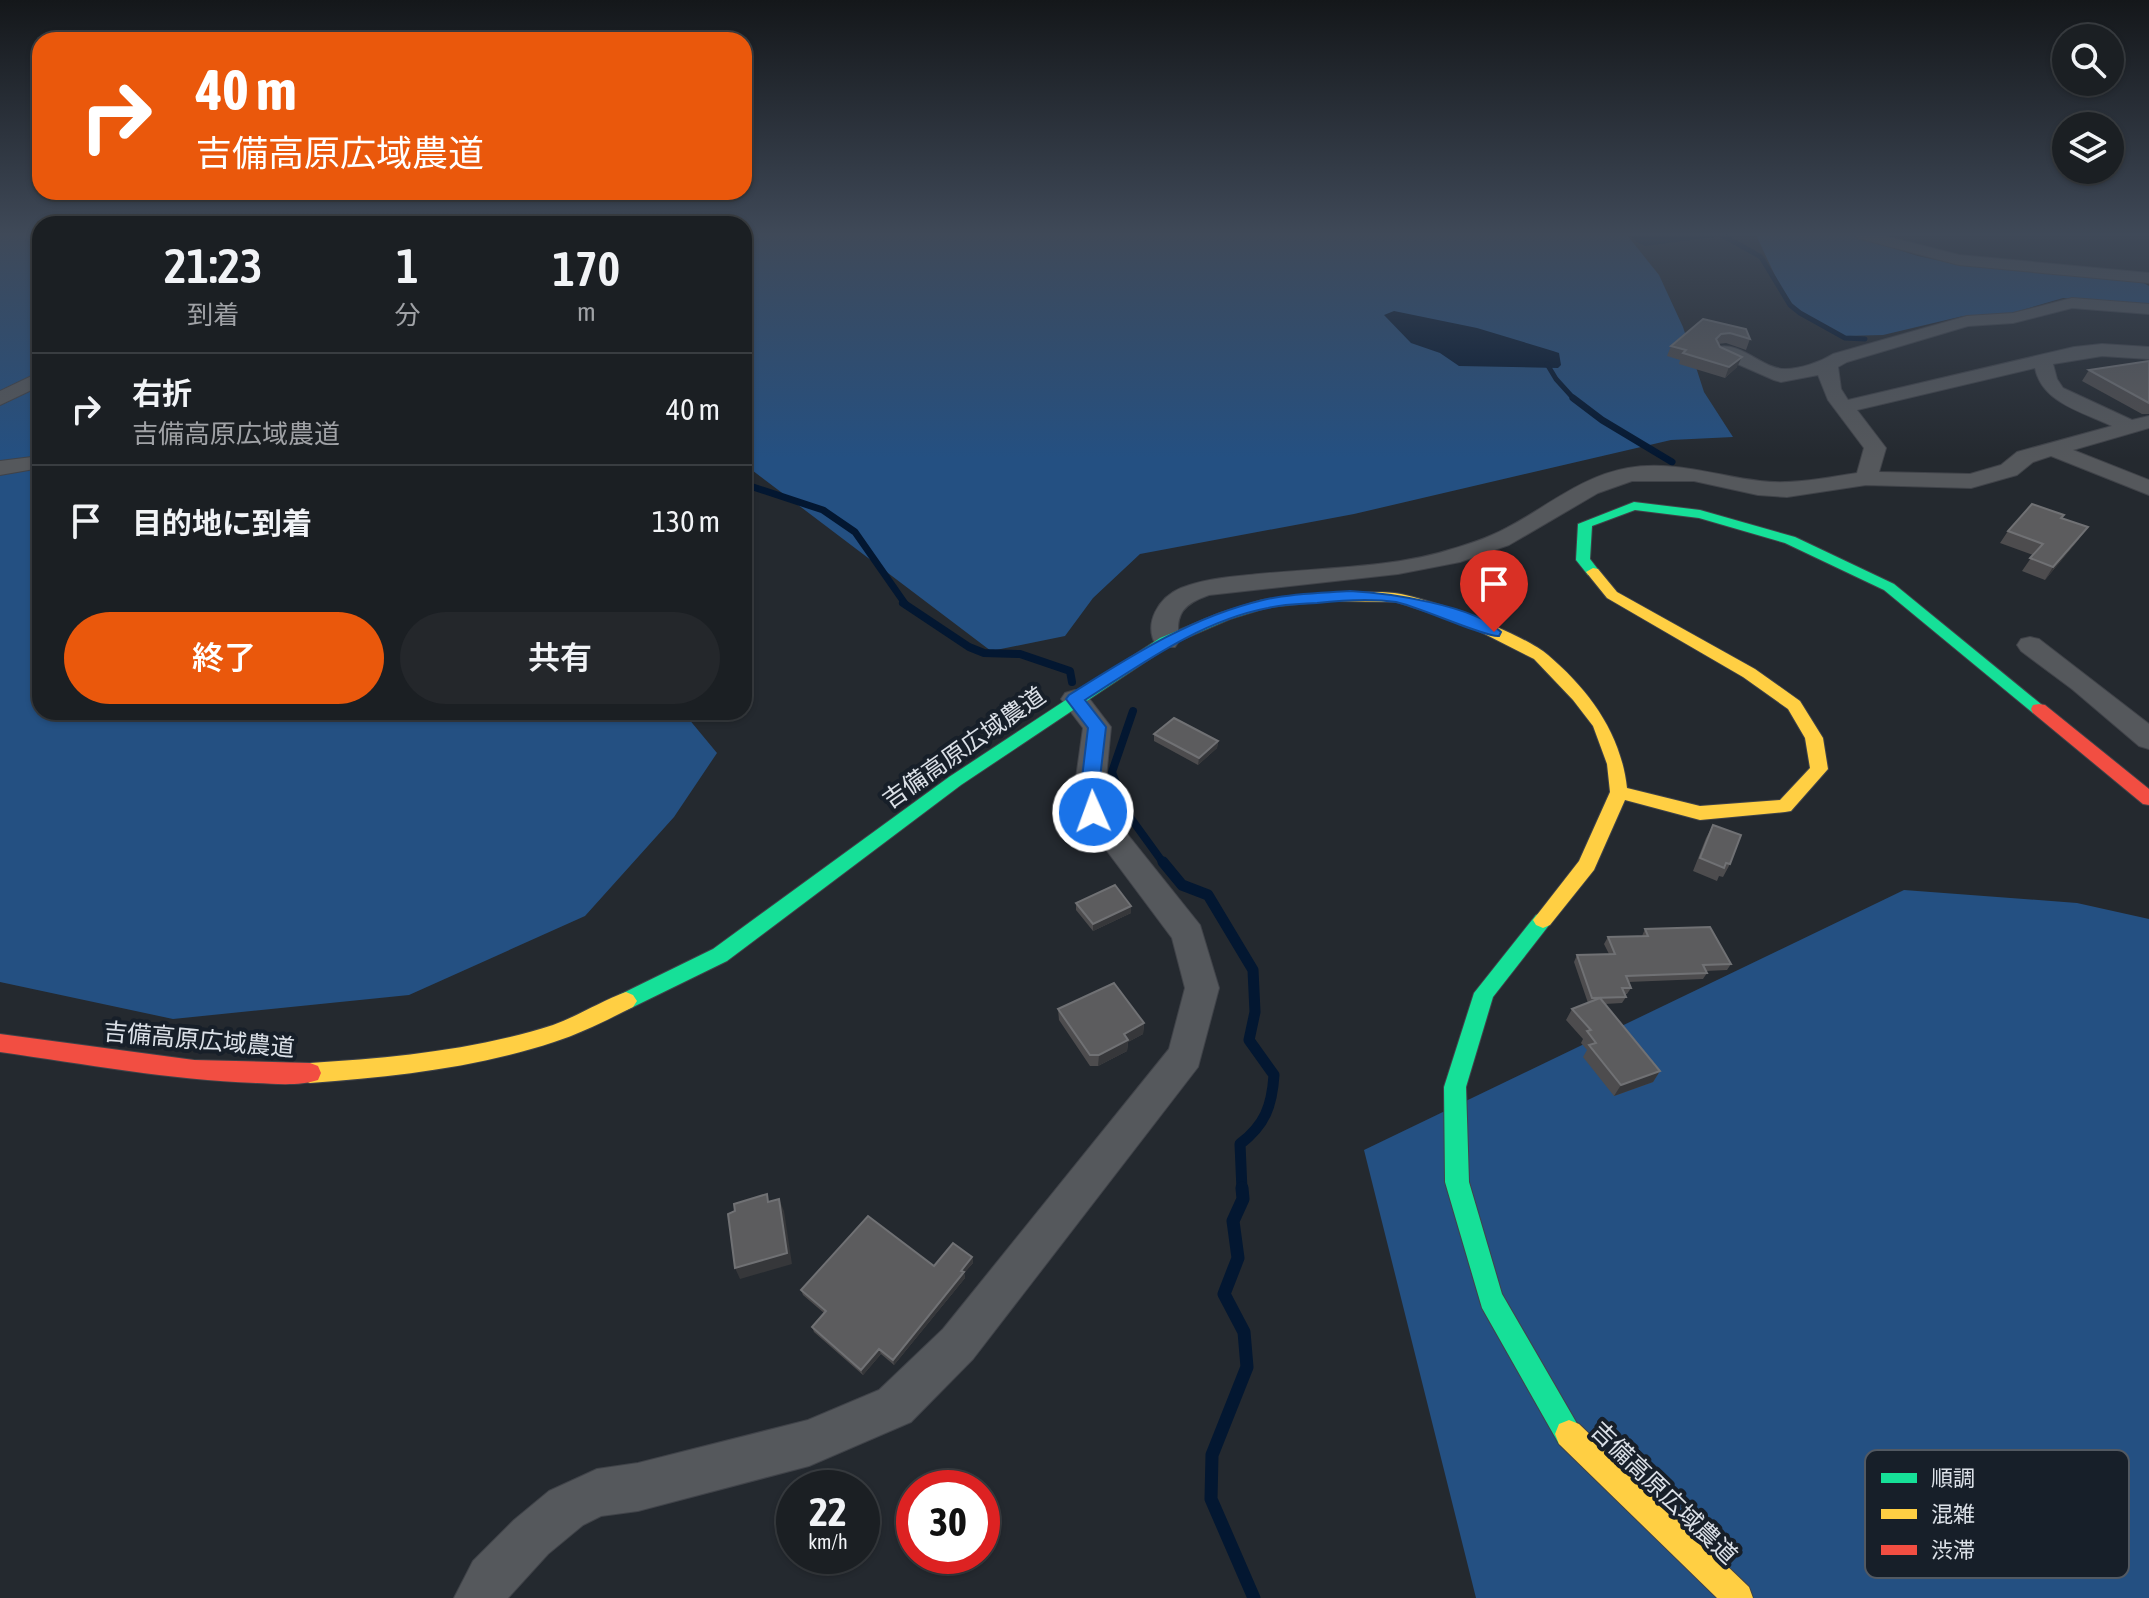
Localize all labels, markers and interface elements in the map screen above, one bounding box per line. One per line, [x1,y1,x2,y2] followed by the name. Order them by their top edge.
[2052,24,2124,184] map controls
[2052,24,2124,96] button: search
[196,58,297,122] text: 40 m
[64,64,168,168] icon: right
[2052,112,2124,184] button: layers
[196,132,484,174] text: 吉備高原広域農道
[164,238,263,293] text: 21:23
[396,238,419,293] text: 1
[552,241,620,296] text: 170
[577,297,596,327] text: m
[187,300,239,330] text: 到着
[395,300,421,330] text: 分
[132,376,192,410] text: 右折
[64,387,108,431] icon: right
[666,392,720,426] text: 40 m
[132,419,340,449] text: 吉備高原広域農道
[64,499,108,543] icon: arrive
[652,504,720,538] text: 130 m
[132,506,312,540] text: 目的地に到着
[1460,550,1528,632] pin
[1472,562,1516,606] icon: arrive
[64,612,384,704] button: 終了
[400,612,720,704] button: 共有
[877,681,1050,814] street label: 吉備高原広域農道
[1051,770,1135,854] position arrow
[102,1018,296,1061] street label: 吉備高原広域農道
[1586,1416,1743,1569] street label: 吉備高原広域農道
[1865,1450,2129,1578] legend
[1931,1465,1975,1491] text: 順調
[896,1470,1000,1574] speed limit sign: 30
[809,1489,847,1534] text: 22
[1931,1501,1975,1527] text: 混雑
[808,1530,848,1553] text: km/h
[1931,1537,1975,1563] text: 渋滞

